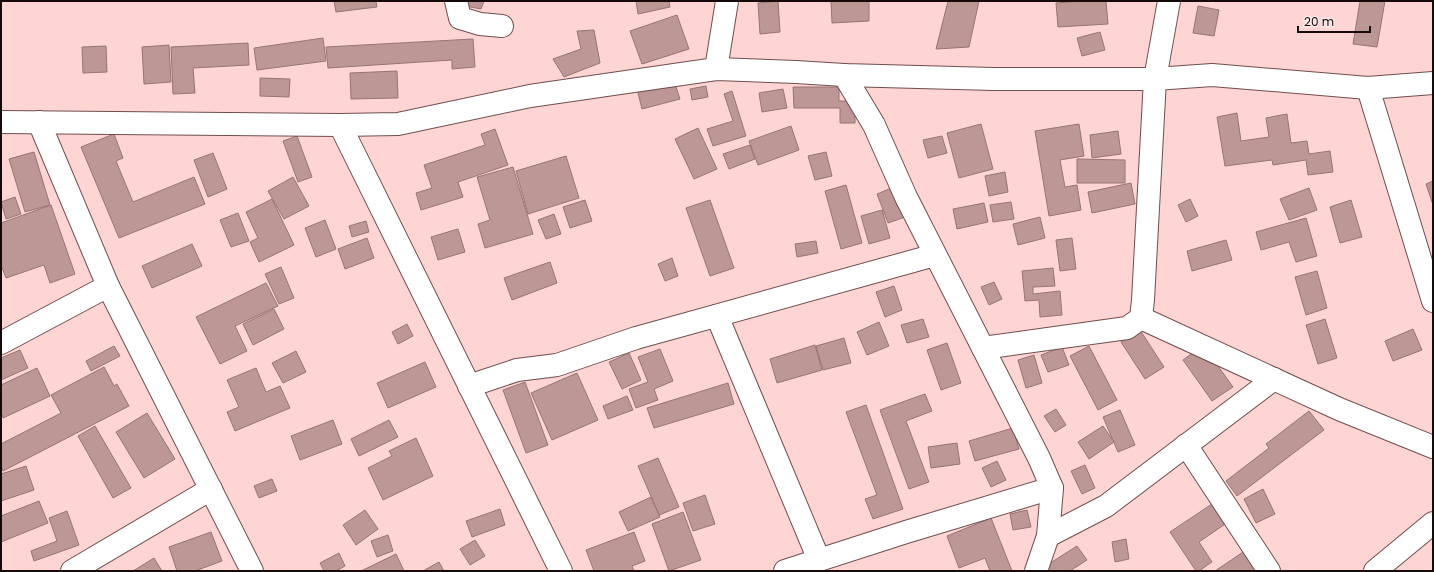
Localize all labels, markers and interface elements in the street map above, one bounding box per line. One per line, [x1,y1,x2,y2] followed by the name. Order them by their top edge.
[1298,8,1370,34] scale bar
[1304,13,1334,30] text: 20 m

